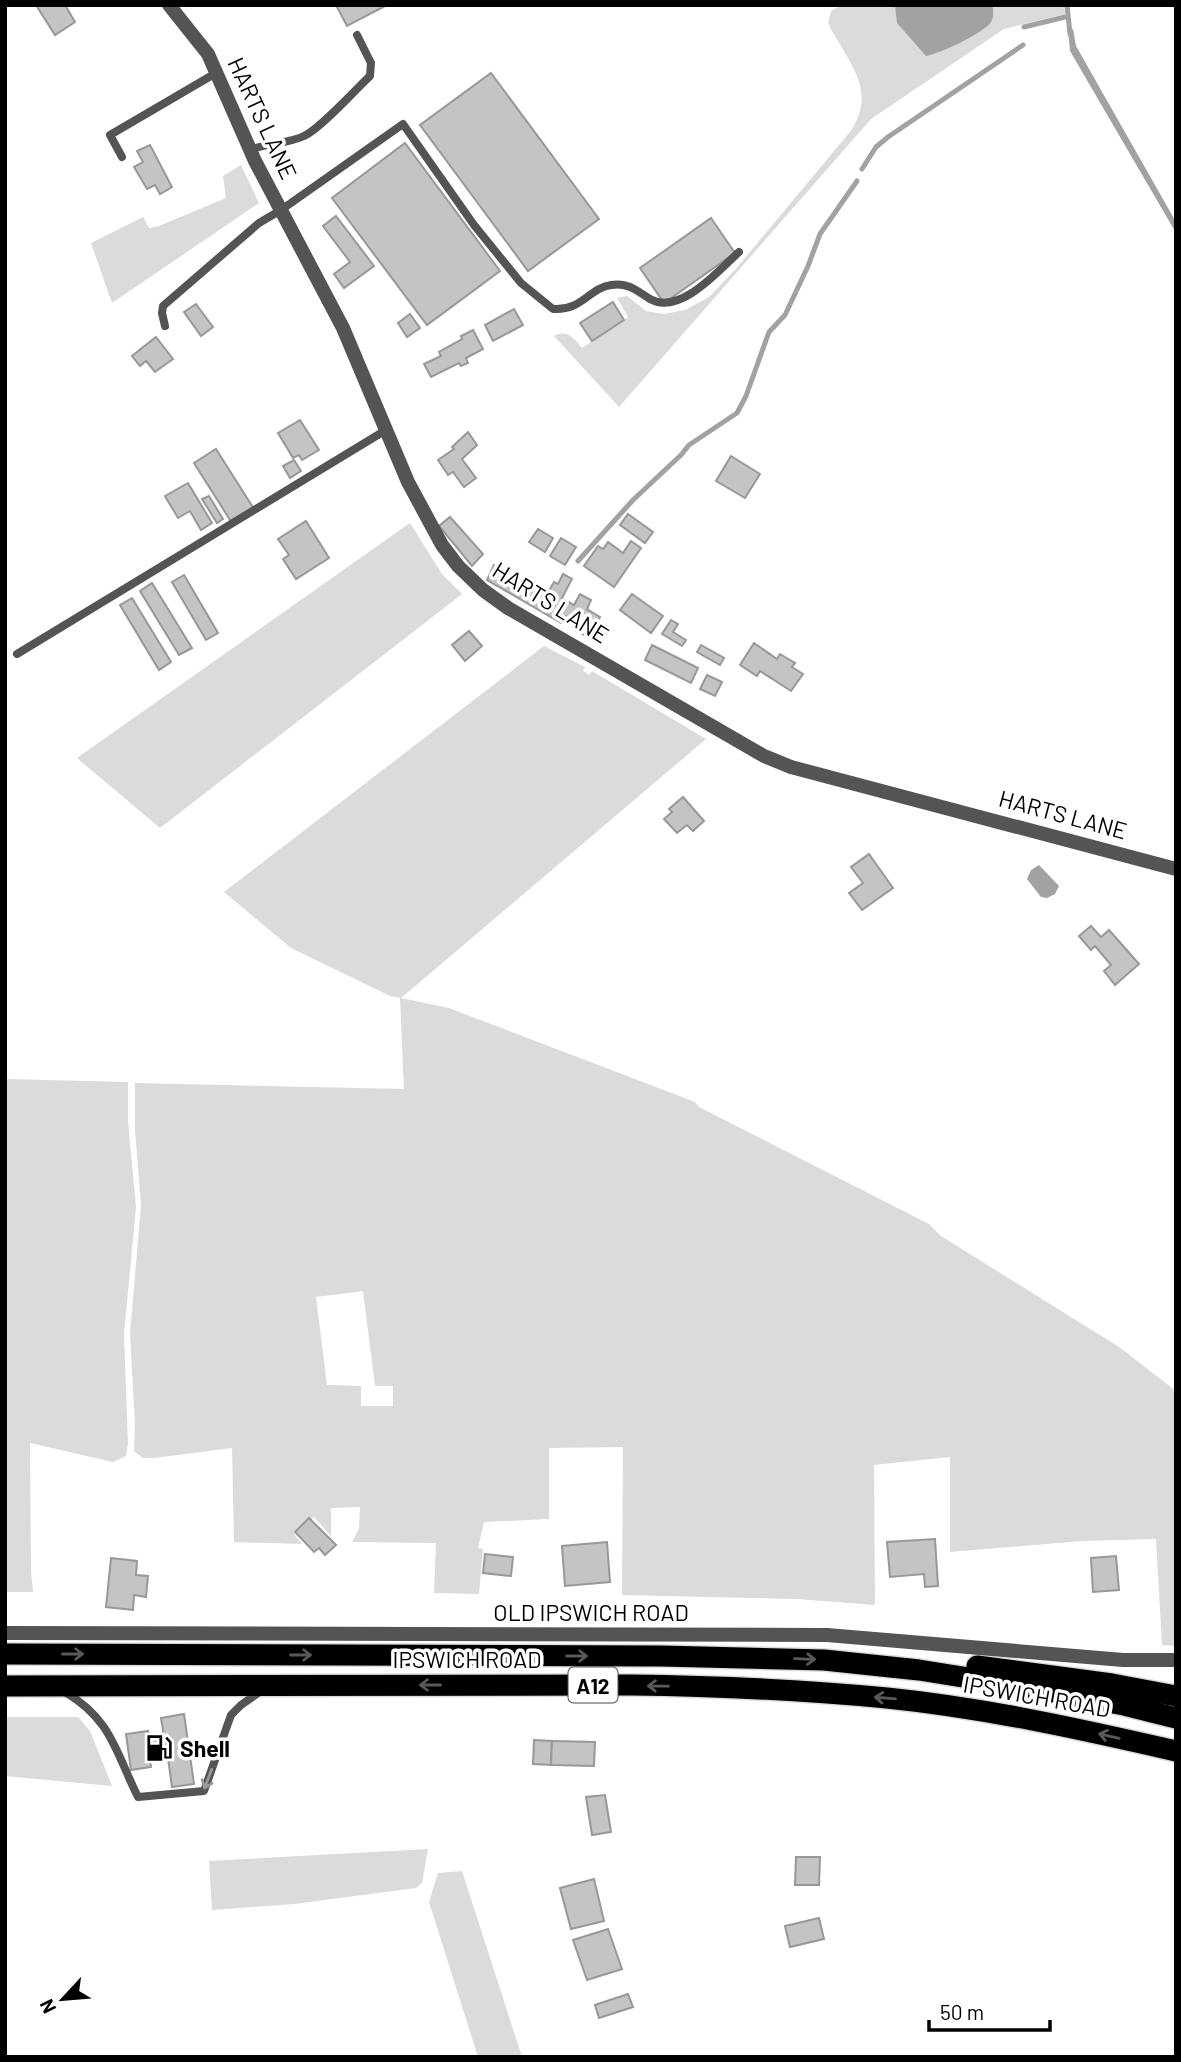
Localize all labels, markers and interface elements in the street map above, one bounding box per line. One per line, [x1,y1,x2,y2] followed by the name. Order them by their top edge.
[223,53,303,183] street label: HARTS LANE
[488,555,614,649] street label: HARTS LANE
[996,783,1130,845] street label: HARTS LANE
[493,1598,689,1626] street label: OLD IPSWICH ROAD
[392,1645,542,1673] street label: IPSWICH ROAD
[62,1647,85,1661] one-way arrow
[289,1648,312,1662] one-way arrow
[566,1649,589,1663] one-way arrow
[793,1653,816,1666] one-way arrow
[568,1668,618,1702] road number: A12
[961,1669,1113,1723] street label: IPSWICH ROAD
[419,1678,442,1692] one-way arrow
[647,1679,670,1692] one-way arrow
[874,1691,897,1704] one-way arrow
[1098,1729,1121,1742] one-way arrow
[144,1733,174,1763] fuel station icon: Shell
[180,1734,230,1762] place label: Shell
[200,1768,213,1790] one-way arrow
[28,1964,98,2034] north arrow
[929,1988,1050,2032] scale bar
[34,1996,60,2017] text: N
[940,1999,984,2024] text: 50 m

